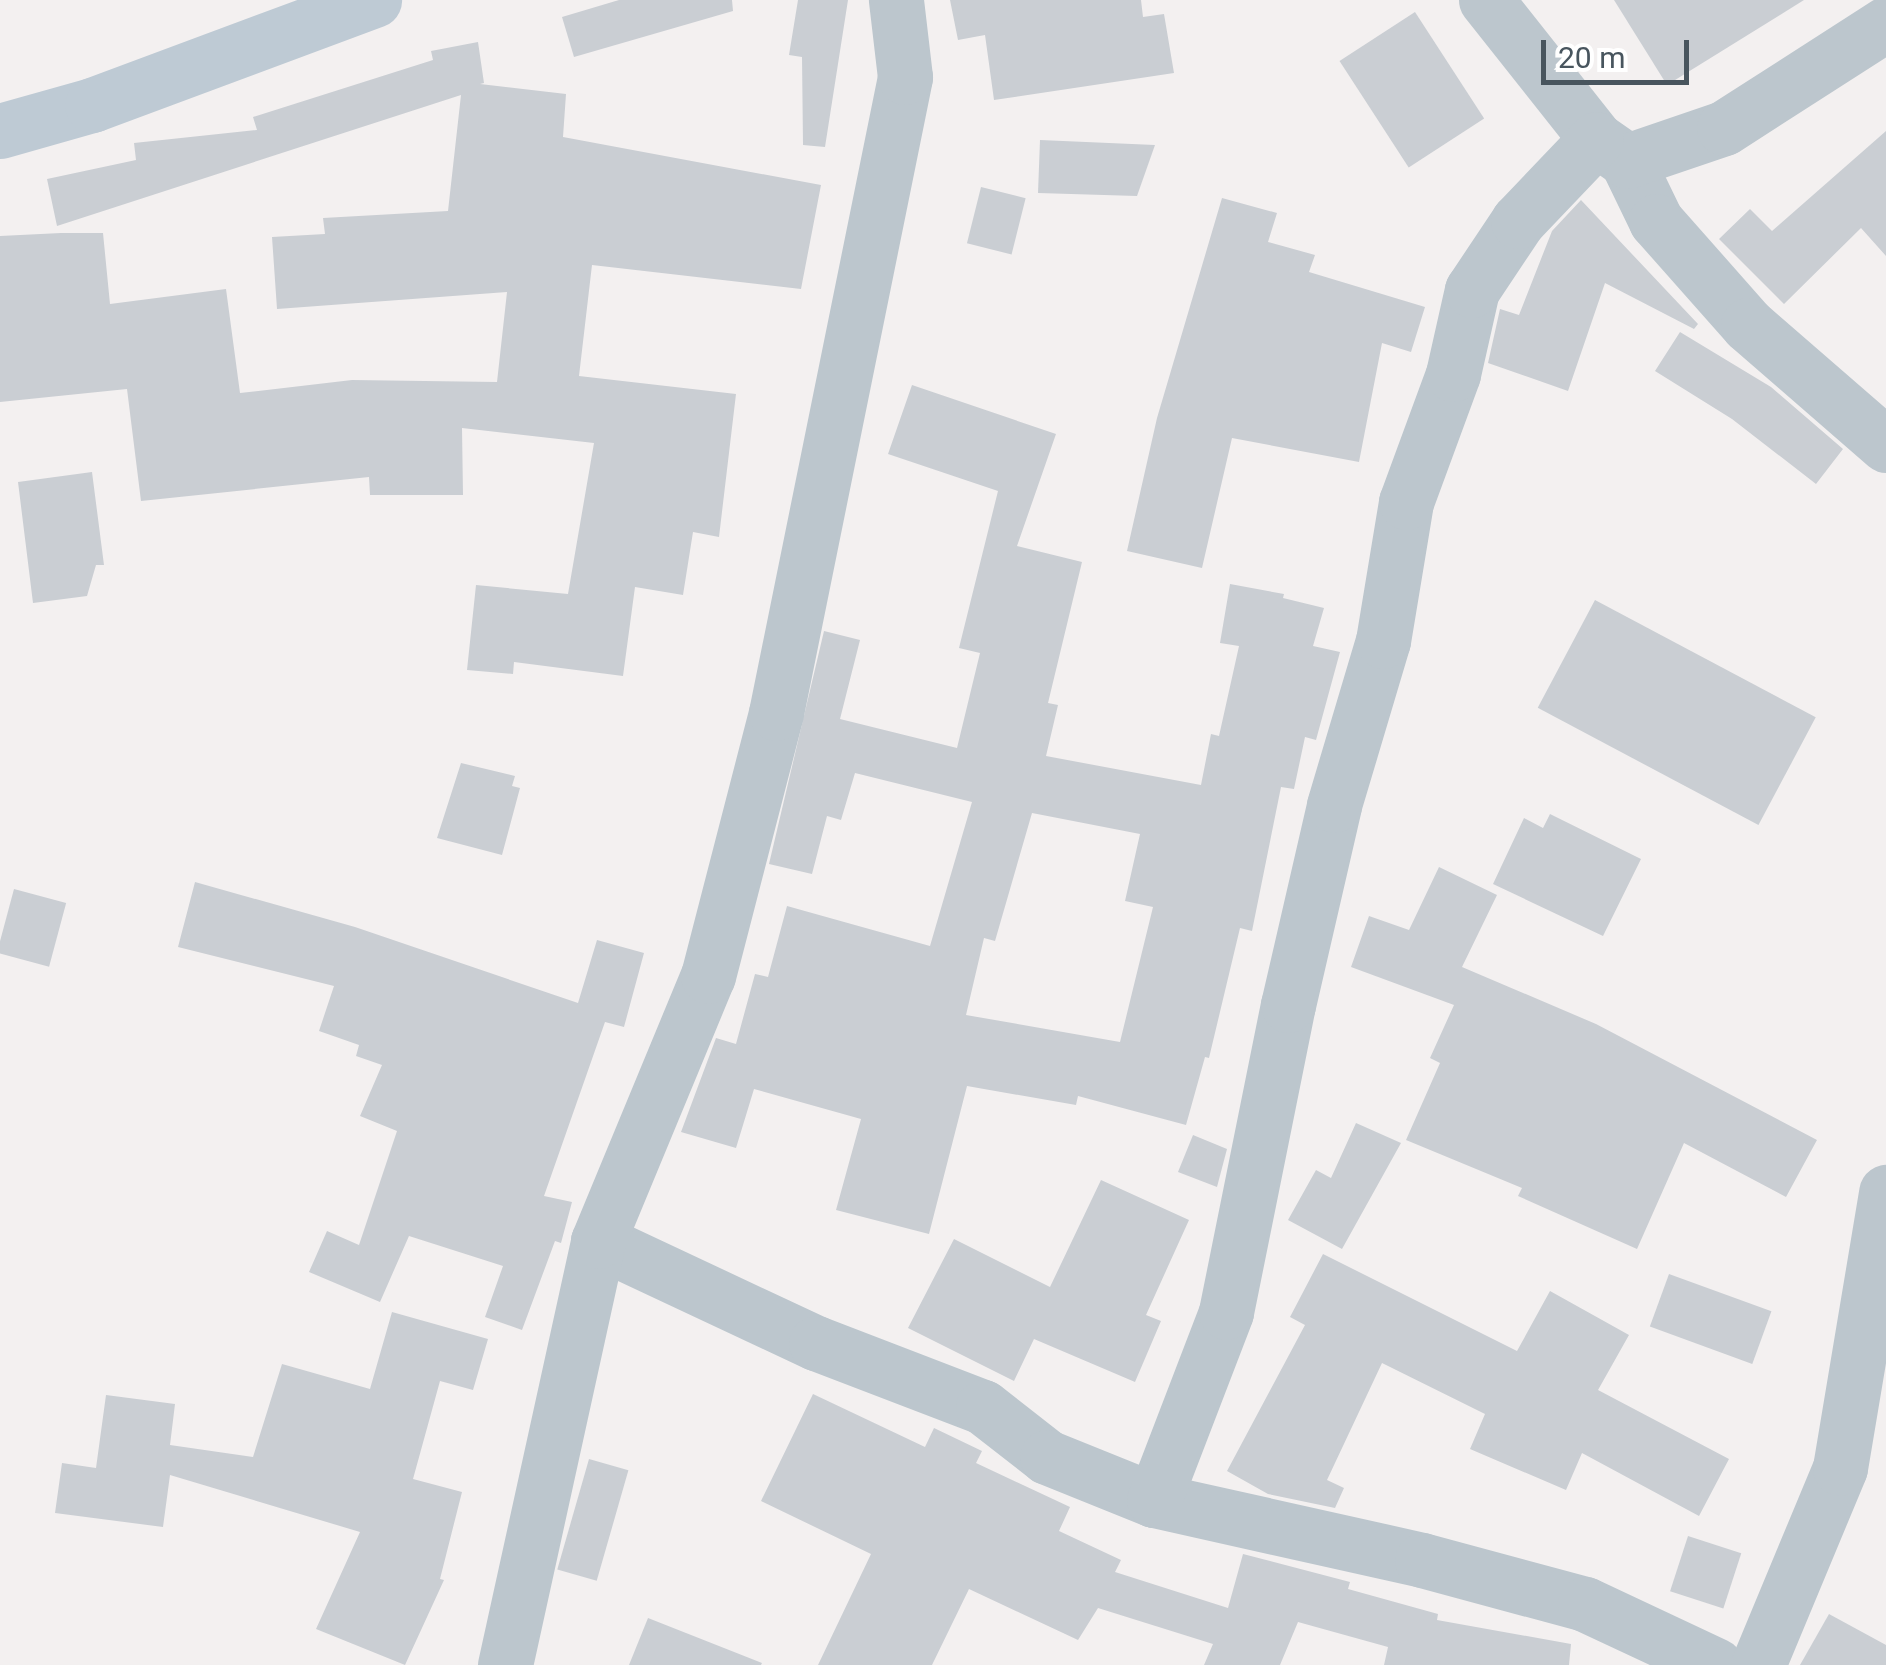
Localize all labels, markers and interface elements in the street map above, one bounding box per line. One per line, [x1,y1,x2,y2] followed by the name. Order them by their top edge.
[1546,20,1694,82] scale bar
[1558,40,1625,75] text: 20 m

